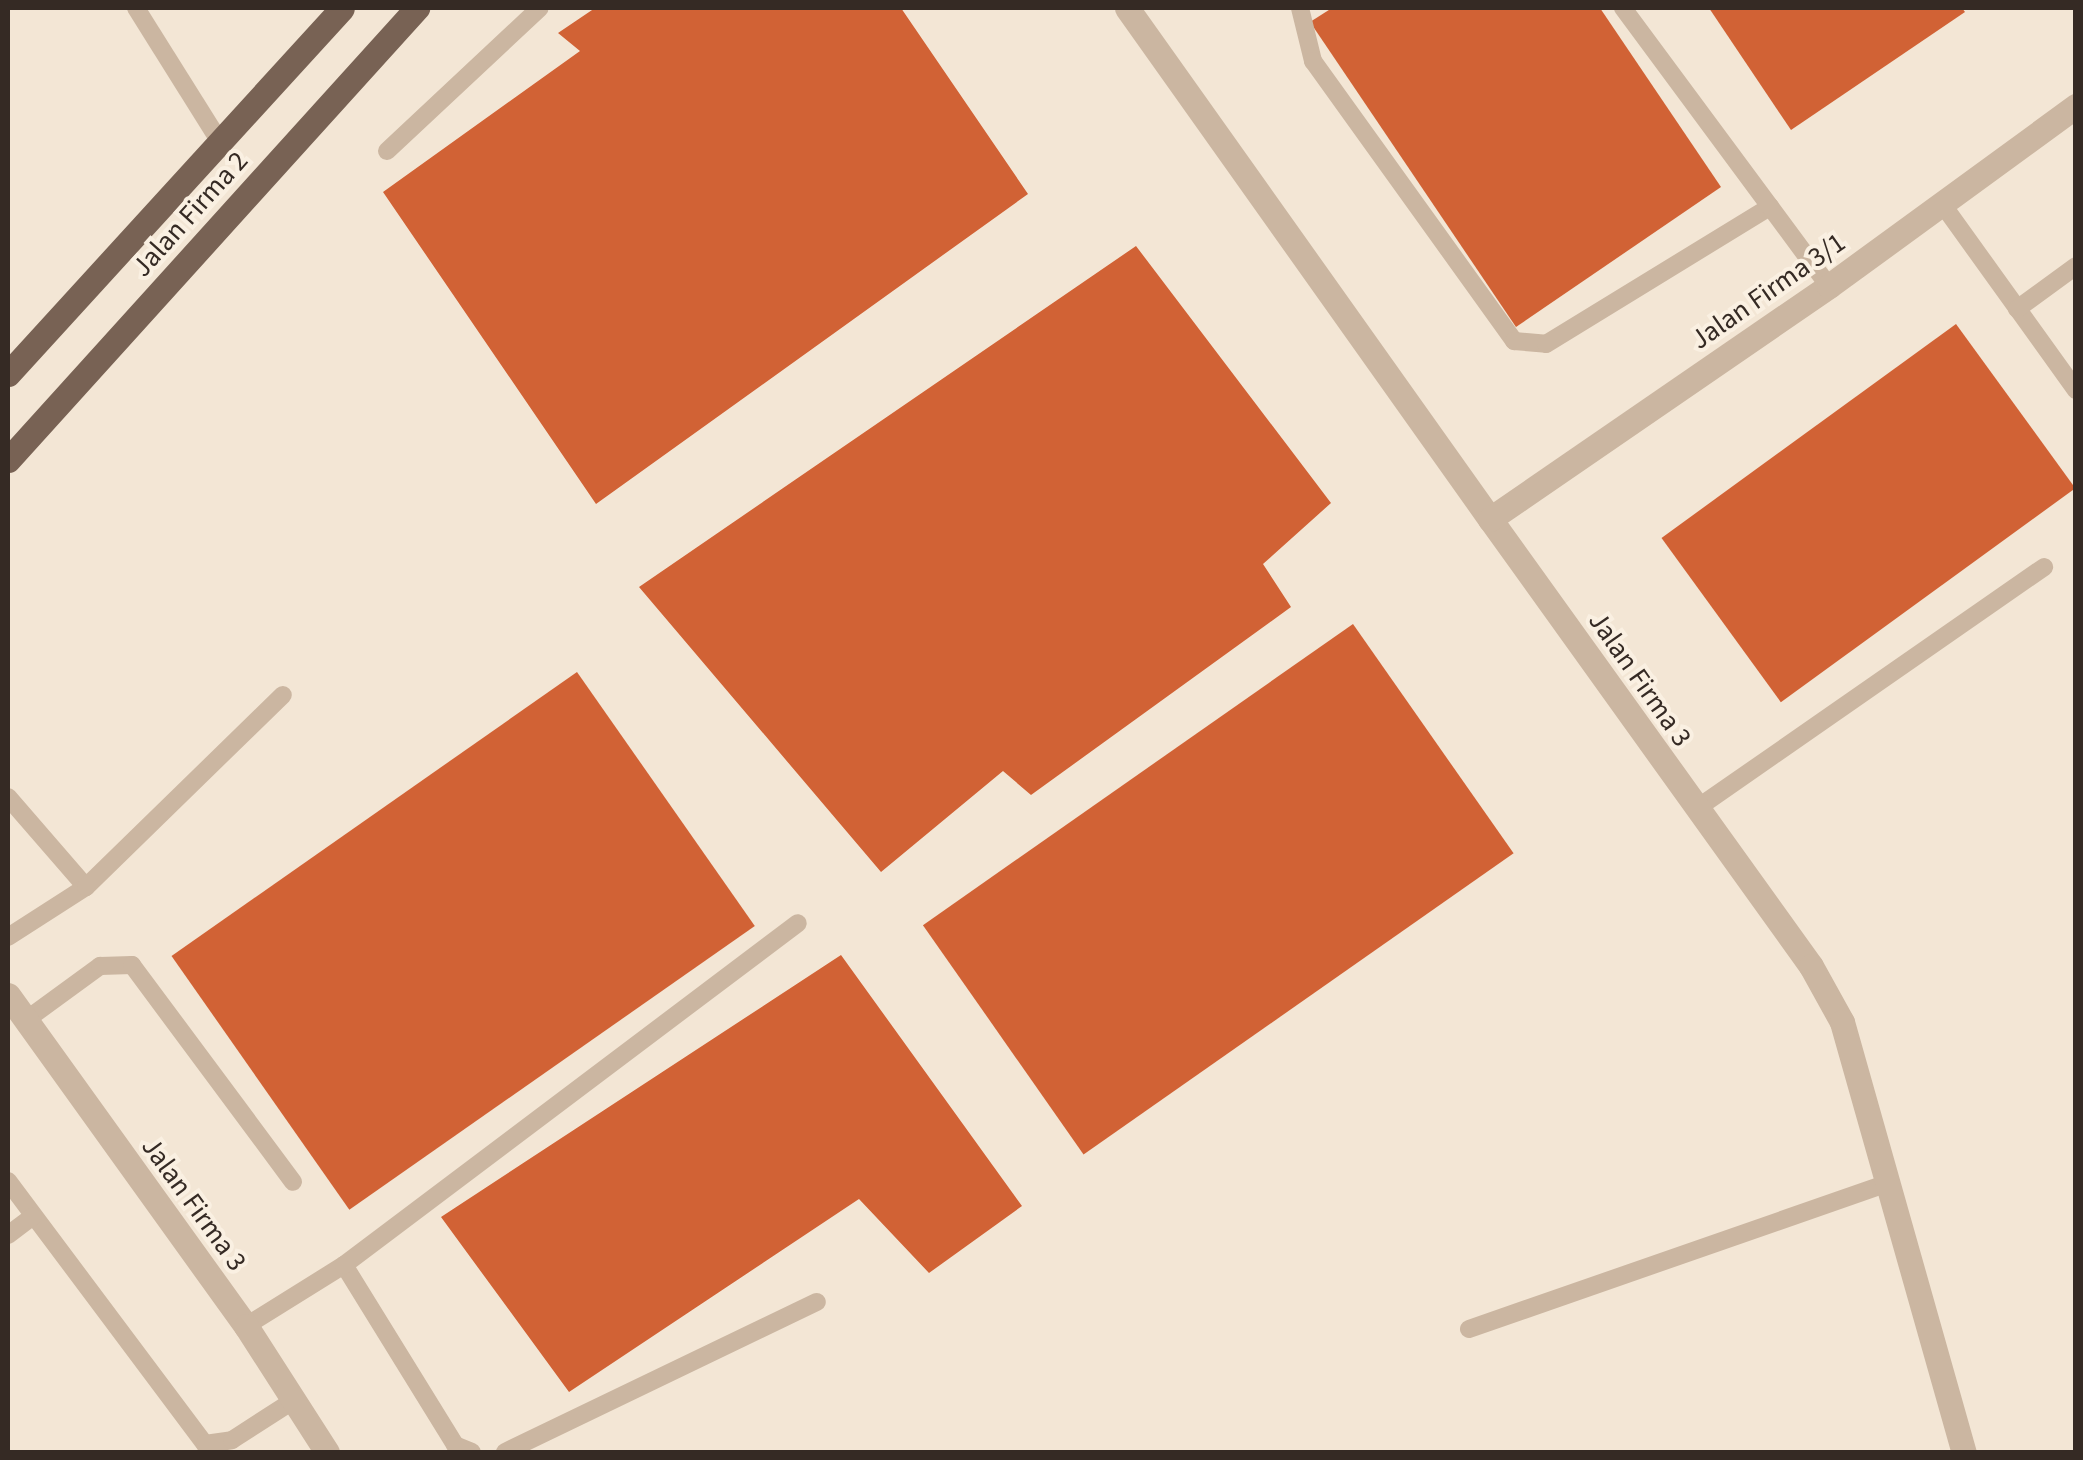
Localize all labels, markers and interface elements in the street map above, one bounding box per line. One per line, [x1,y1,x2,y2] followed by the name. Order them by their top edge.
[125,144,255,284] street label: Jalan Firma 2
[1684,225,1852,357] street label: Jalan Firma 3/1
[1581,605,1699,753] street label: Jalan Firma 3
[134,1131,254,1277] street label: Jalan Firma 3

